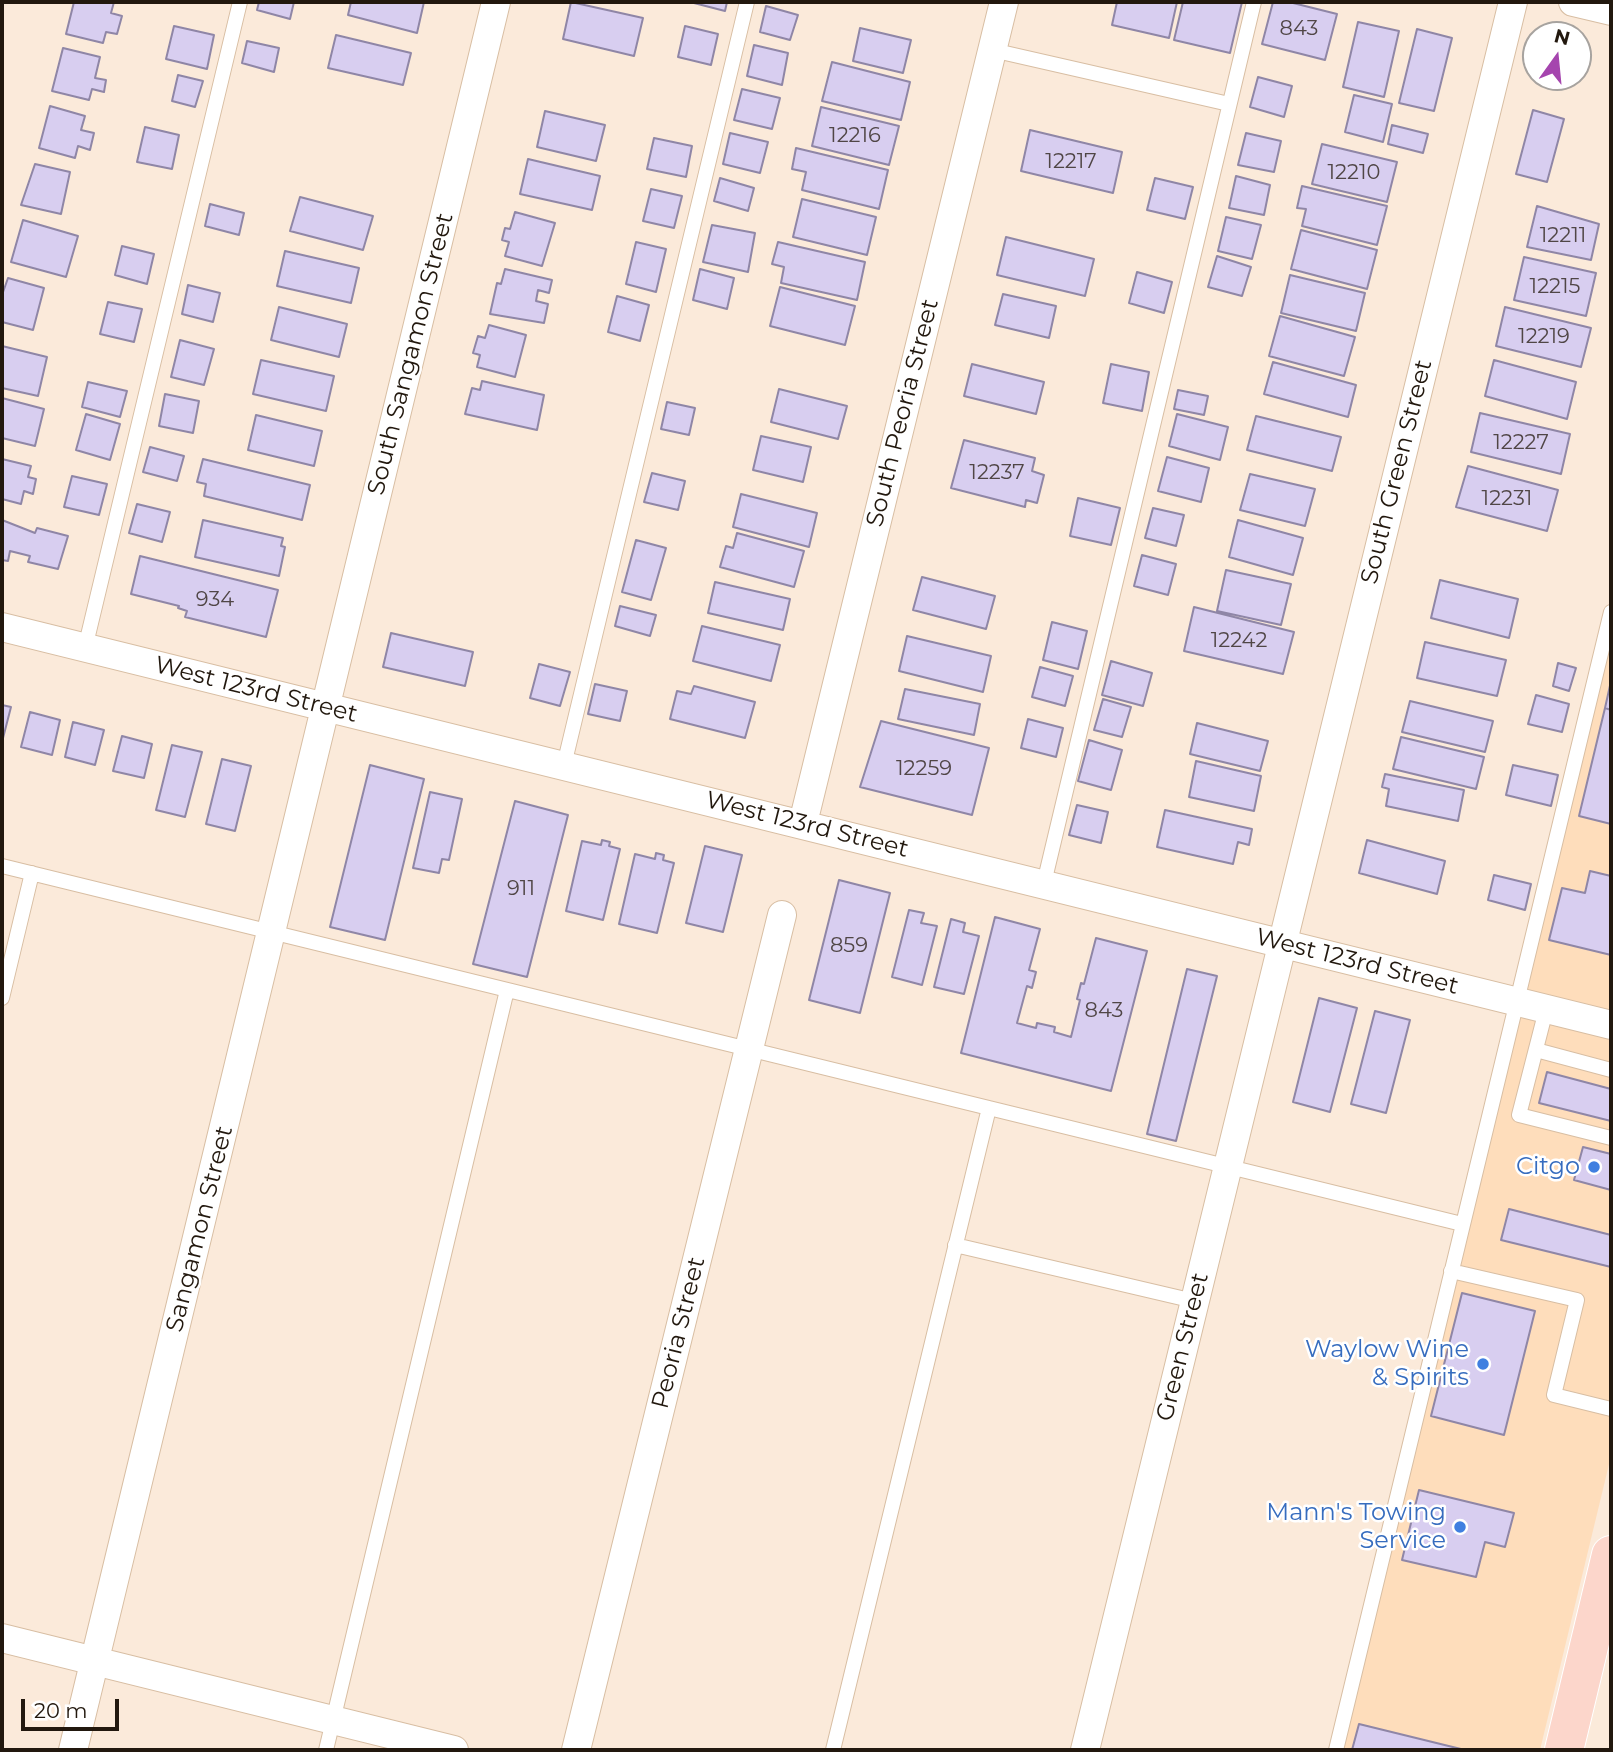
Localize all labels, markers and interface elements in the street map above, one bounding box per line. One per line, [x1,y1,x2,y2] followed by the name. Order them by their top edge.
[1280,16,1318,42] house number: 843
[1522,21,1592,91] north arrow
[1552,24,1572,50] text: N
[829,123,881,149] house number: 12216
[1045,149,1097,175] house number: 12217
[1328,160,1380,186] house number: 12210
[362,210,460,498] street label: South Sangamon Street
[1540,223,1586,249] house number: 12211
[1530,274,1580,300] house number: 12215
[861,296,945,530] street label: South Peoria Street
[1518,324,1570,350] house number: 12219
[1355,357,1439,587] street label: South Green Street
[1493,430,1549,456] house number: 12227
[969,460,1025,486] house number: 12237
[1482,486,1532,512] house number: 12231
[196,587,234,613] house number: 934
[1211,628,1267,654] house number: 12242
[152,651,360,729] street label: West 123rd Street
[896,756,952,782] house number: 12259
[703,786,911,864] street label: West 123rd Street
[507,876,535,902] house number: 911
[1253,923,1461,1001] street label: West 123rd Street
[830,933,868,959] house number: 859
[1085,998,1123,1024] house number: 843
[160,1123,240,1335] street label: Sangamon Street
[1516,1153,1580,1181] place label: Citgo
[1586,1159,1602,1175] marker: Citgo
[646,1254,712,1412] street label: Peoria Street
[1151,1270,1215,1424] street label: Green Street
[1305,1336,1469,1392] place label: Waylow Wine & Spirits
[1475,1356,1491,1372] marker: Waylow Wine & Spirits
[1266,1499,1446,1555] place label: Mann's Towing Service
[1452,1519,1468,1535] marker: Mann's Towing Service
[24,1686,122,1730] scale bar
[34,1698,88,1723] text: 20 m

